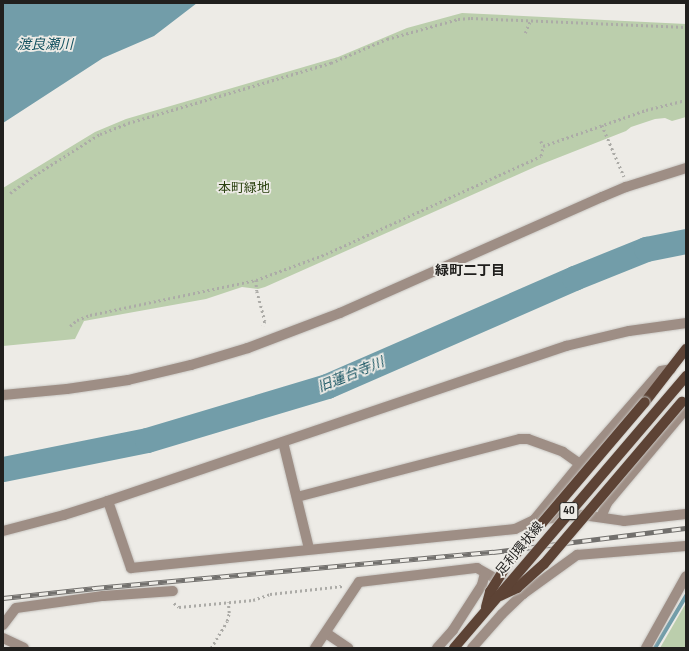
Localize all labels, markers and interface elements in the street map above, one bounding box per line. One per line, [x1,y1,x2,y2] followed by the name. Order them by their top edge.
[17,37,73,53] water label: 渡良瀬川
[218,180,270,196] park label: 本町緑地
[435,263,505,279] district label: 緑町二丁目
[315,354,387,396] water label: 旧蓮台寺川
[559,501,579,521] road number: 40
[493,519,547,579] street label: 足利環状線

